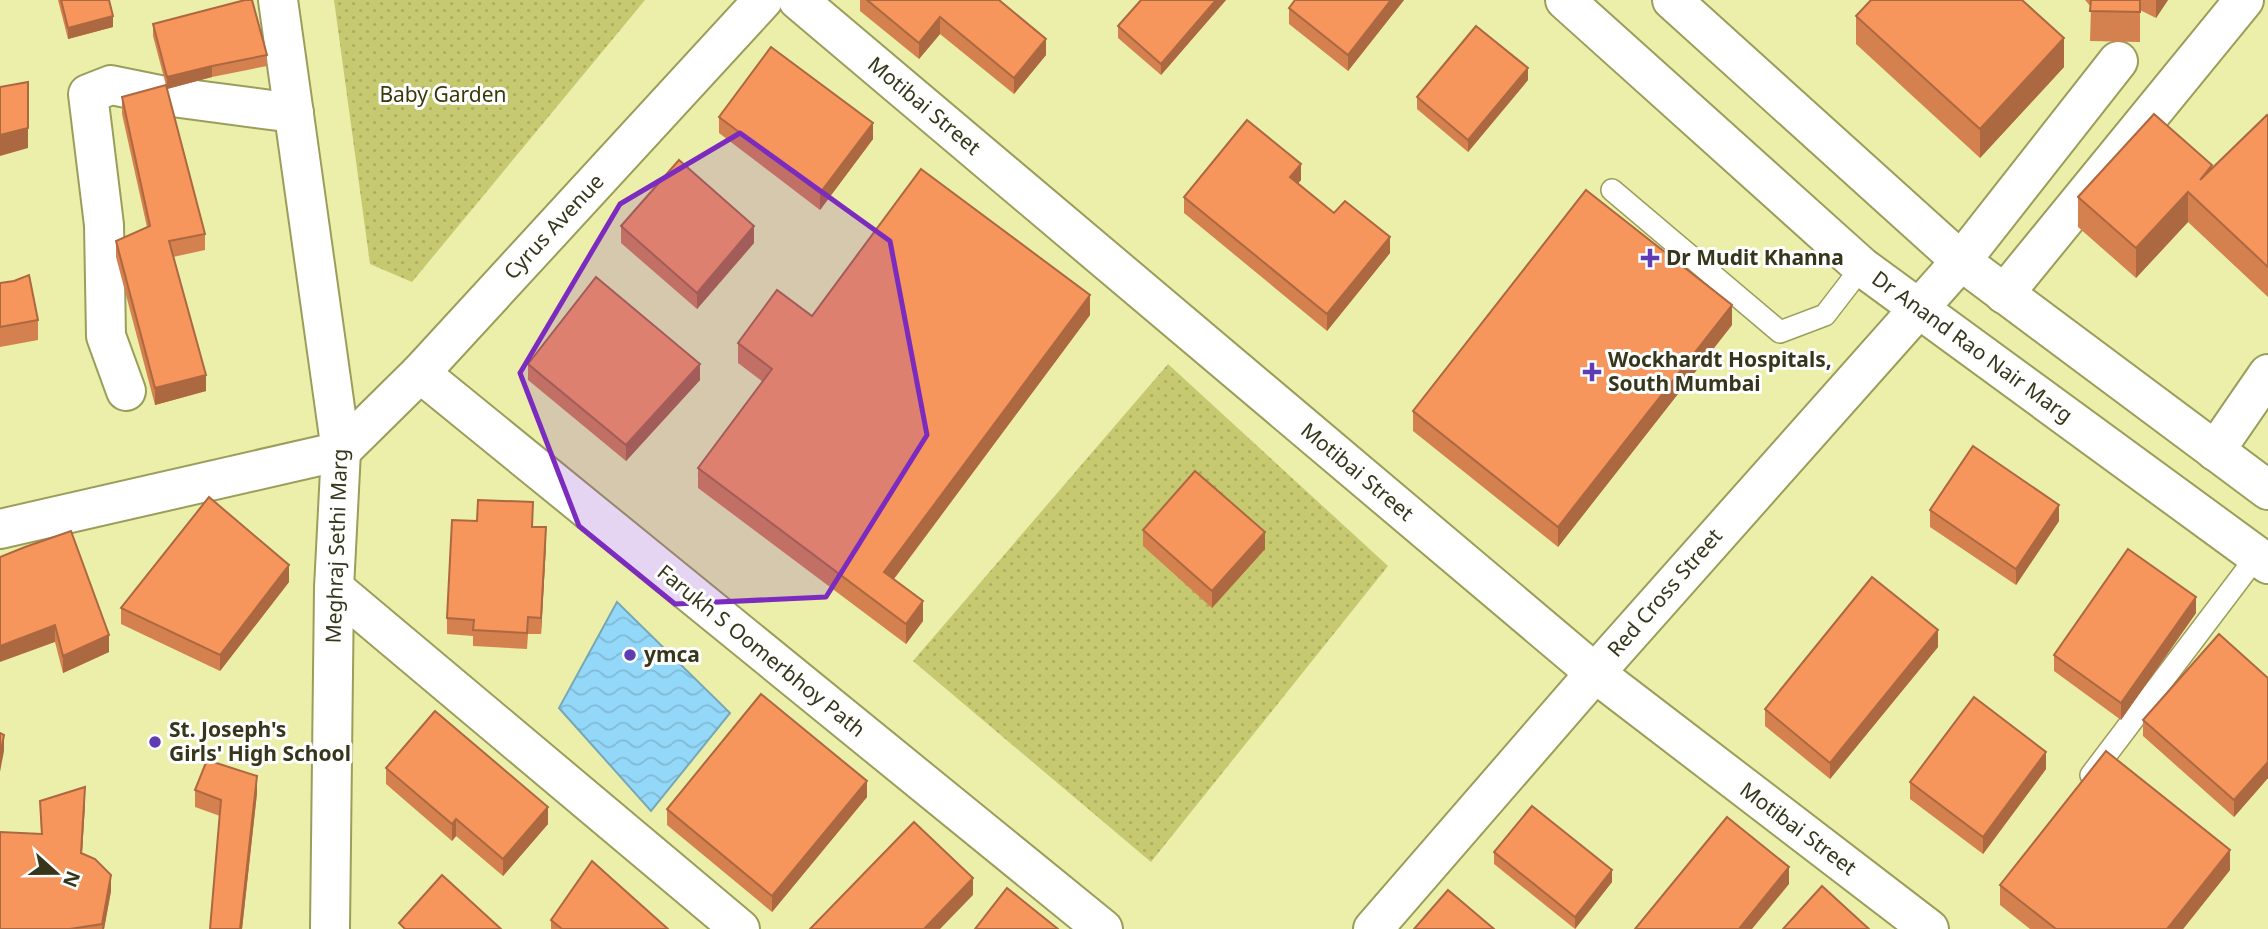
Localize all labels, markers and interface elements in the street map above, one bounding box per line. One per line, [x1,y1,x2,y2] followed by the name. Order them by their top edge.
[862,50,987,161] street label: Motibai Street
[379,80,507,108] park label: Baby Garden
[497,167,610,285] street label: Cyrus Avenue
[1666,243,1844,271] place label: Dr Mudit Khanna
[1640,248,1660,268] marker: Dr Mudit Khanna
[1867,264,2079,428] street label: Dr Anand Rao Nair Marg
[1608,345,1832,397] place label: Wockhardt Hospitals, South Mumbai
[1582,362,1602,382] marker: Wockhardt Hospitals, South Mumbai
[1295,416,1420,527] street label: Motibai Street
[319,448,353,644] street label: Meghraj Sethi Marg
[1601,522,1728,663] street label: Red Cross Street
[652,558,871,743] street label: Farukh S Oomerbhoy Path
[644,640,700,668] place label: ymca
[622,647,638,663] marker: ymca
[169,715,351,767] place label: St. Joseph's Girls' High School
[147,734,163,750] marker: St. Joseph's Girls' High School
[1735,775,1863,881] street label: Motibai Street
[21,838,91,908] north arrow
[57,867,87,891] text: N

